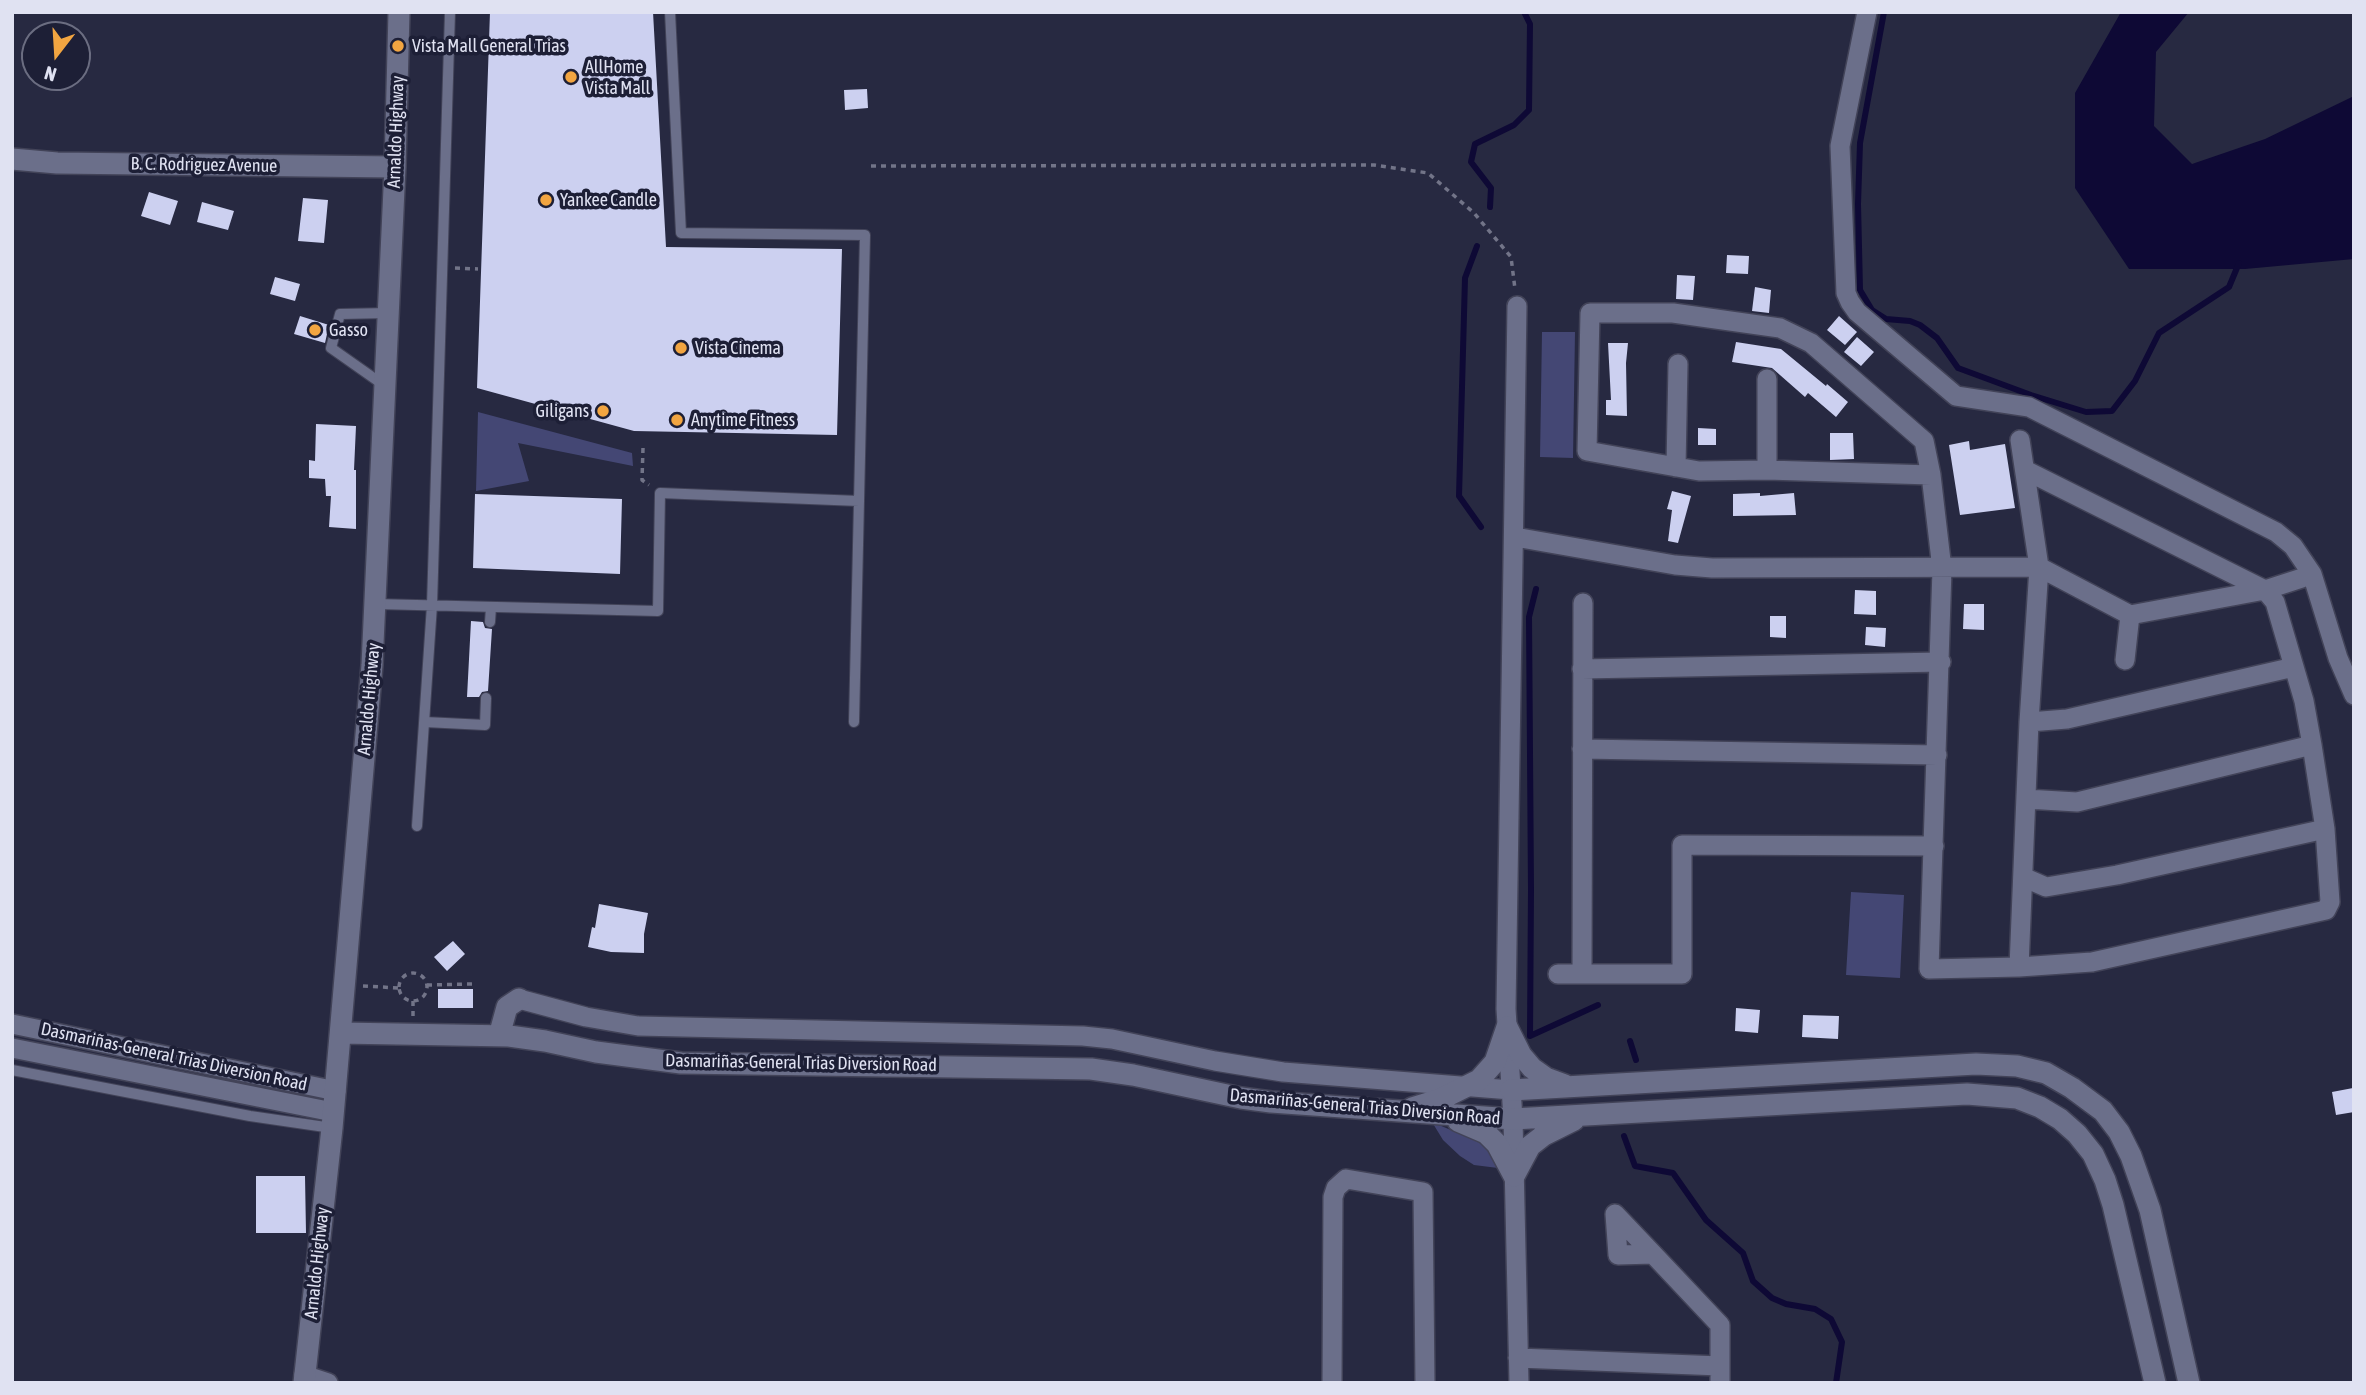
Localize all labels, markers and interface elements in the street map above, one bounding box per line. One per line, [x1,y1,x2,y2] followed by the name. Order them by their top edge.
[21,21,91,91] north arrow
[412,35,566,57] place label: Vista Mall General Trias
[390,38,406,54] marker: Vista Mall General Trias
[585,56,650,98] place label: AllHome Vista Mall
[42,62,59,86] text: N
[563,69,579,85] marker: AllHome Vista Mall
[383,75,409,189] street label: Arnaldo Highway
[130,153,278,177] street label: B. C. Rodriguez Avenue
[560,189,657,211] place label: Yankee Candle
[538,192,554,208] marker: Yankee Candle
[329,319,368,341] place label: Gasso
[307,322,323,338] marker: Gasso
[695,337,781,359] place label: Vista Cinema
[673,340,689,356] marker: Vista Cinema
[536,400,589,422] place label: Giligans
[595,403,611,419] marker: Giligans
[691,409,795,431] place label: Anytime Fitness
[669,412,685,428] marker: Anytime Fitness
[353,642,385,756] street label: Arnaldo Highway
[39,1018,309,1096] street label: Dasmariñas-General Trias Diversion Road
[665,1050,937,1076] street label: Dasmariñas-General Trias Diversion Road
[1229,1084,1501,1130] street label: Dasmariñas-General Trias Diversion Road
[300,1206,334,1320] street label: Arnaldo Highway

